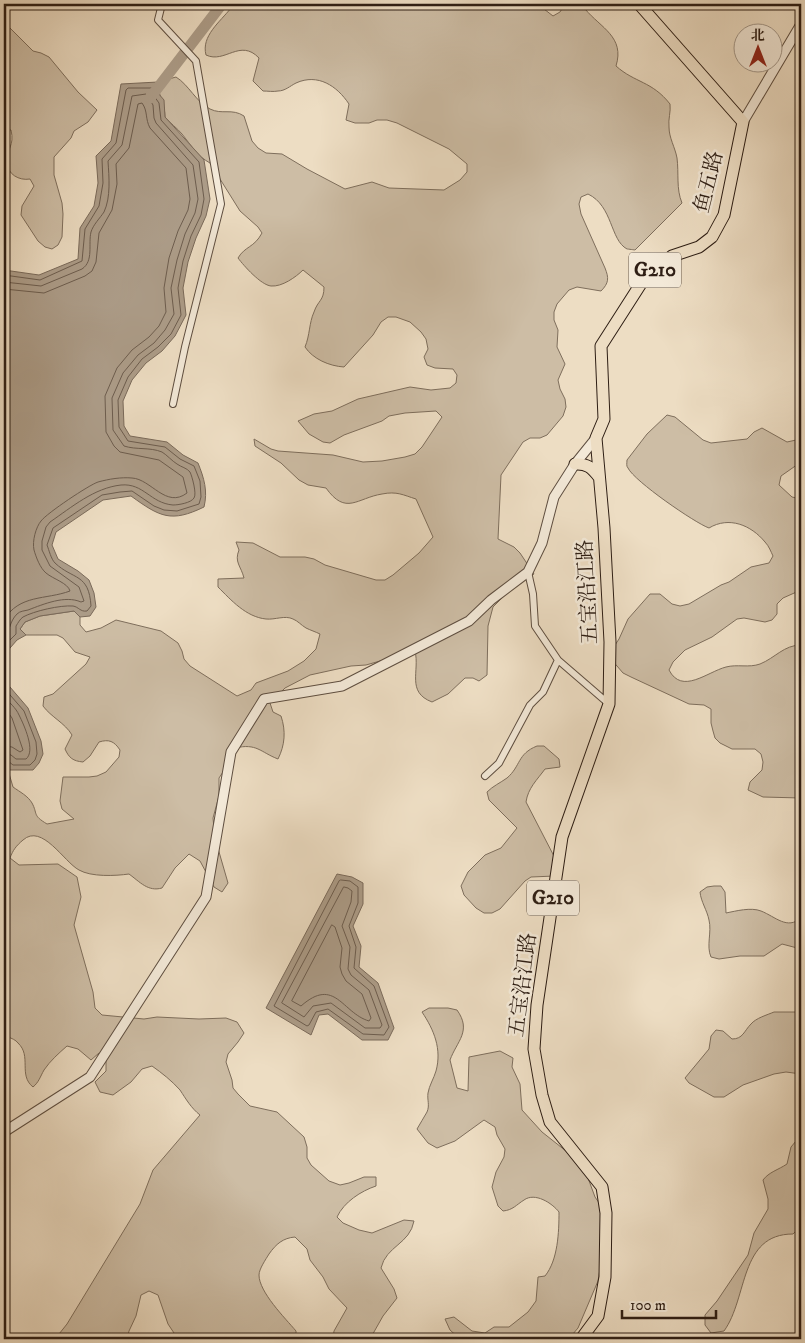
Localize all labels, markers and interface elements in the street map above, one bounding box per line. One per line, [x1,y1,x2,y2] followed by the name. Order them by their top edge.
[732,22,782,72] north arrow
[751,27,765,45] text: 北
[689,148,729,216] street label: 鱼五路
[629,252,681,288] road number: G210
[572,539,604,645] street label: 五宝沿江路
[527,880,579,916] road number: G210
[504,931,542,1039] street label: 五宝沿江路
[622,1288,716,1320] scale bar
[630,1296,666,1315] text: 100 m

